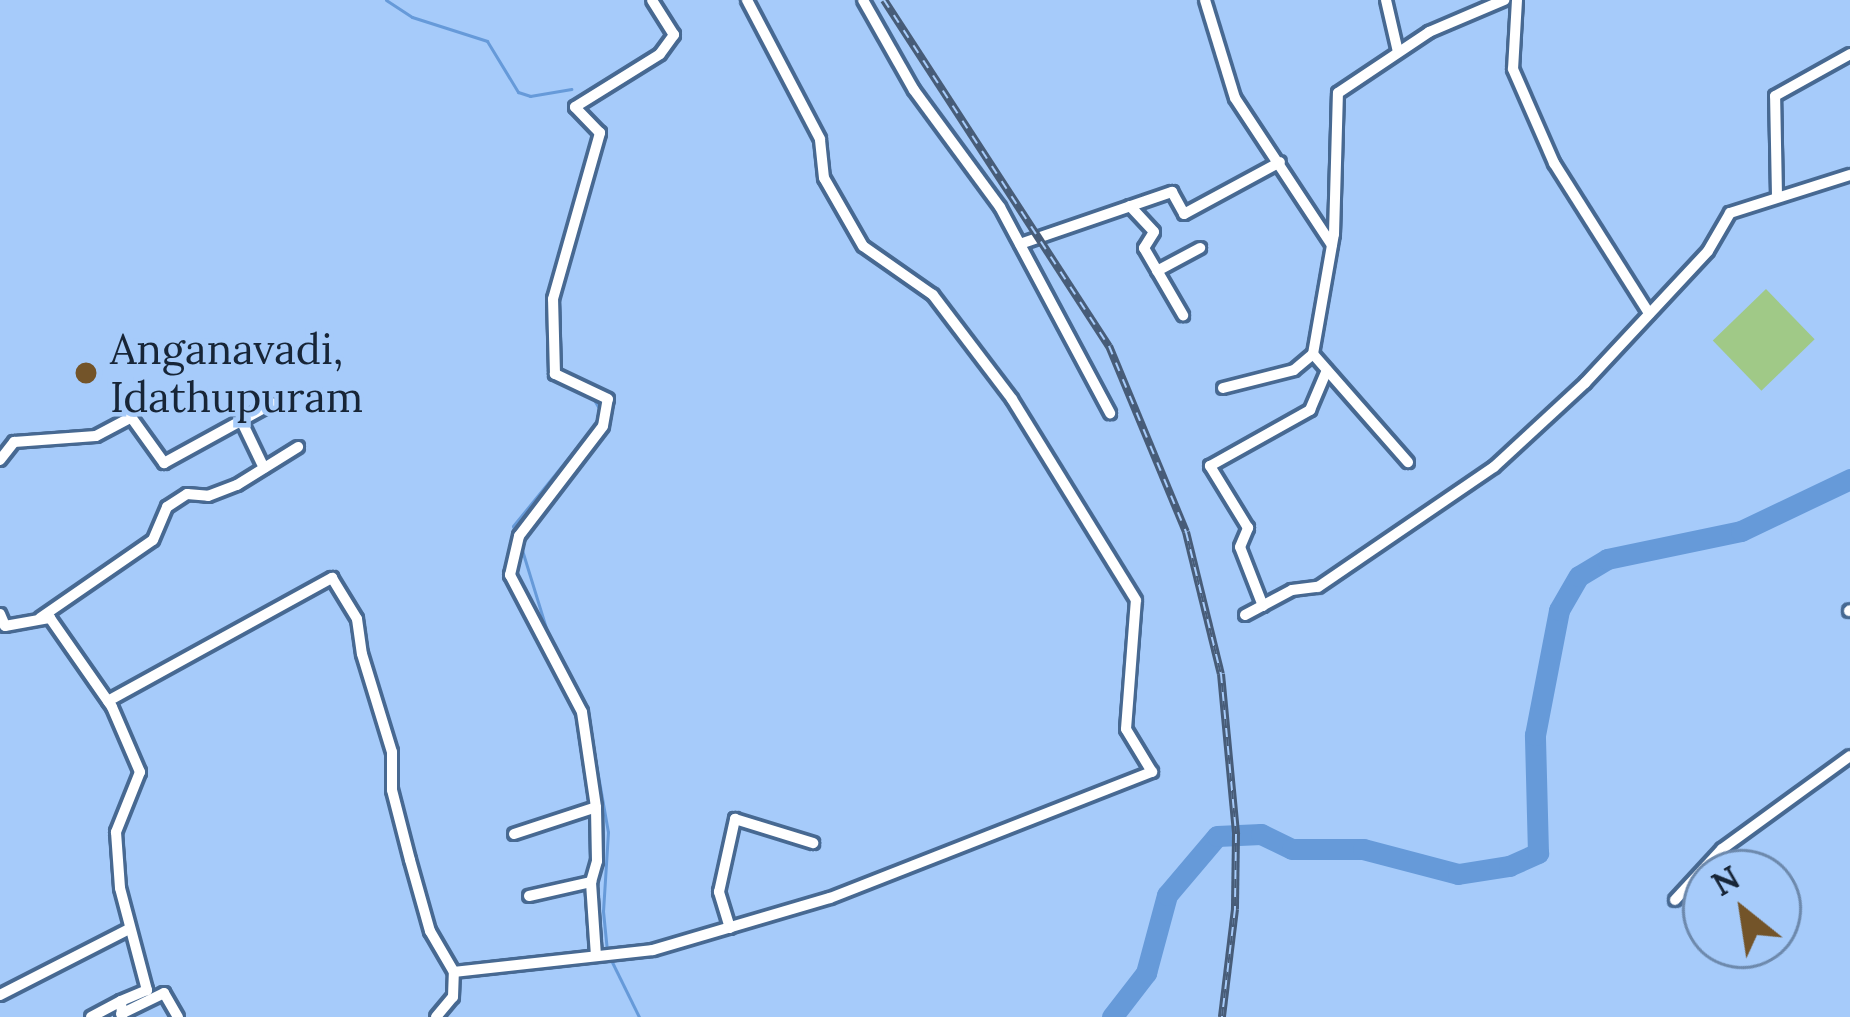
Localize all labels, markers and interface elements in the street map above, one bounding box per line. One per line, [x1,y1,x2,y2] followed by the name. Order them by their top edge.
[110,324,363,422] place label: Anganavadi, Idathupuram
[73,360,99,386] marker: Anganavadi, Idathupuram
[1682,849,1802,969] north arrow
[1704,856,1747,905] text: N

